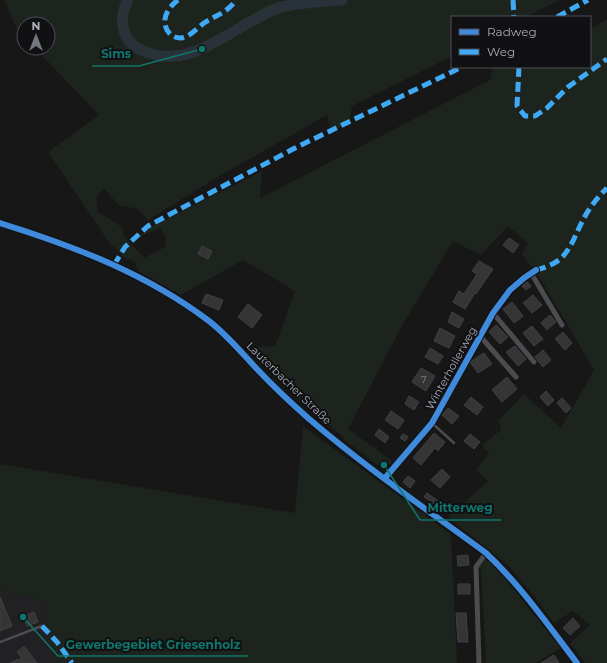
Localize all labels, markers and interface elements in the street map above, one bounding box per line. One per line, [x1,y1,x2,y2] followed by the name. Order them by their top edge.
[16,16,56,56] north arrow
[451,16,591,68] legend
[32,19,40,33] text: N
[487,24,537,39] text: Radweg
[92,42,139,66] callout: Sims
[487,44,515,59] text: Weg
[101,46,132,61] text: Sims
[422,324,480,412] street label: Winterhollerweg
[244,339,335,427] street label: Lauterbacher Straße
[421,374,427,385] house number: 7
[420,496,501,520] callout: Mitterweg
[427,500,493,515] text: Mitterweg
[58,632,248,656] callout: Gewerbegebiet Griesenholz
[66,637,241,652] text: Gewerbegebiet Griesenholz

